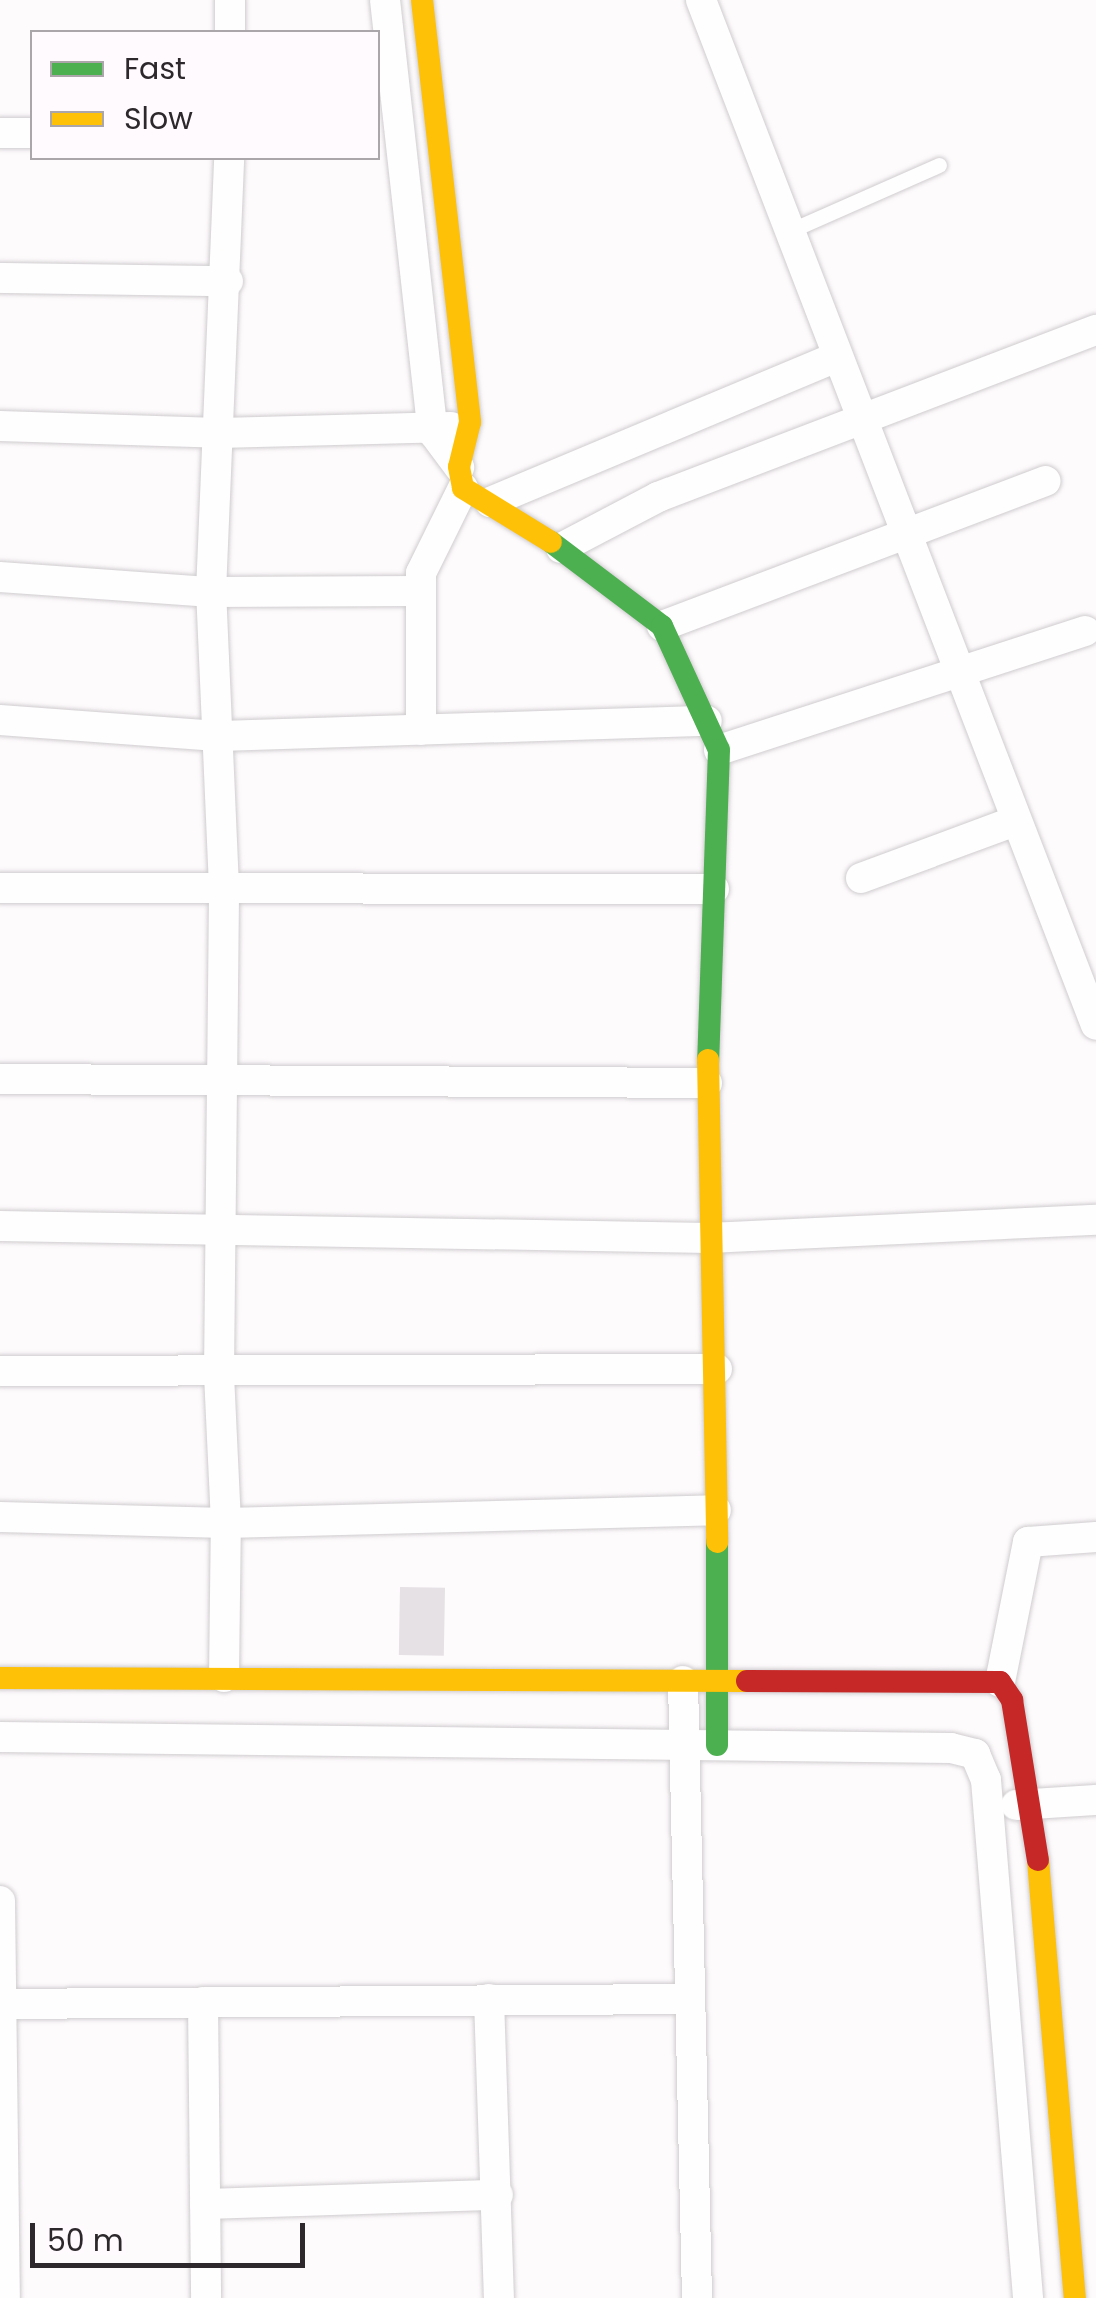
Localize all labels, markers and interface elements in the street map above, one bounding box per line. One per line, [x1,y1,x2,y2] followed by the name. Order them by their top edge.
[30,30,380,160] legend
[124,47,186,90] text: Fast
[124,97,193,140] text: Slow
[35,2203,310,2265] scale bar
[47,2219,124,2262] text: 50 m

